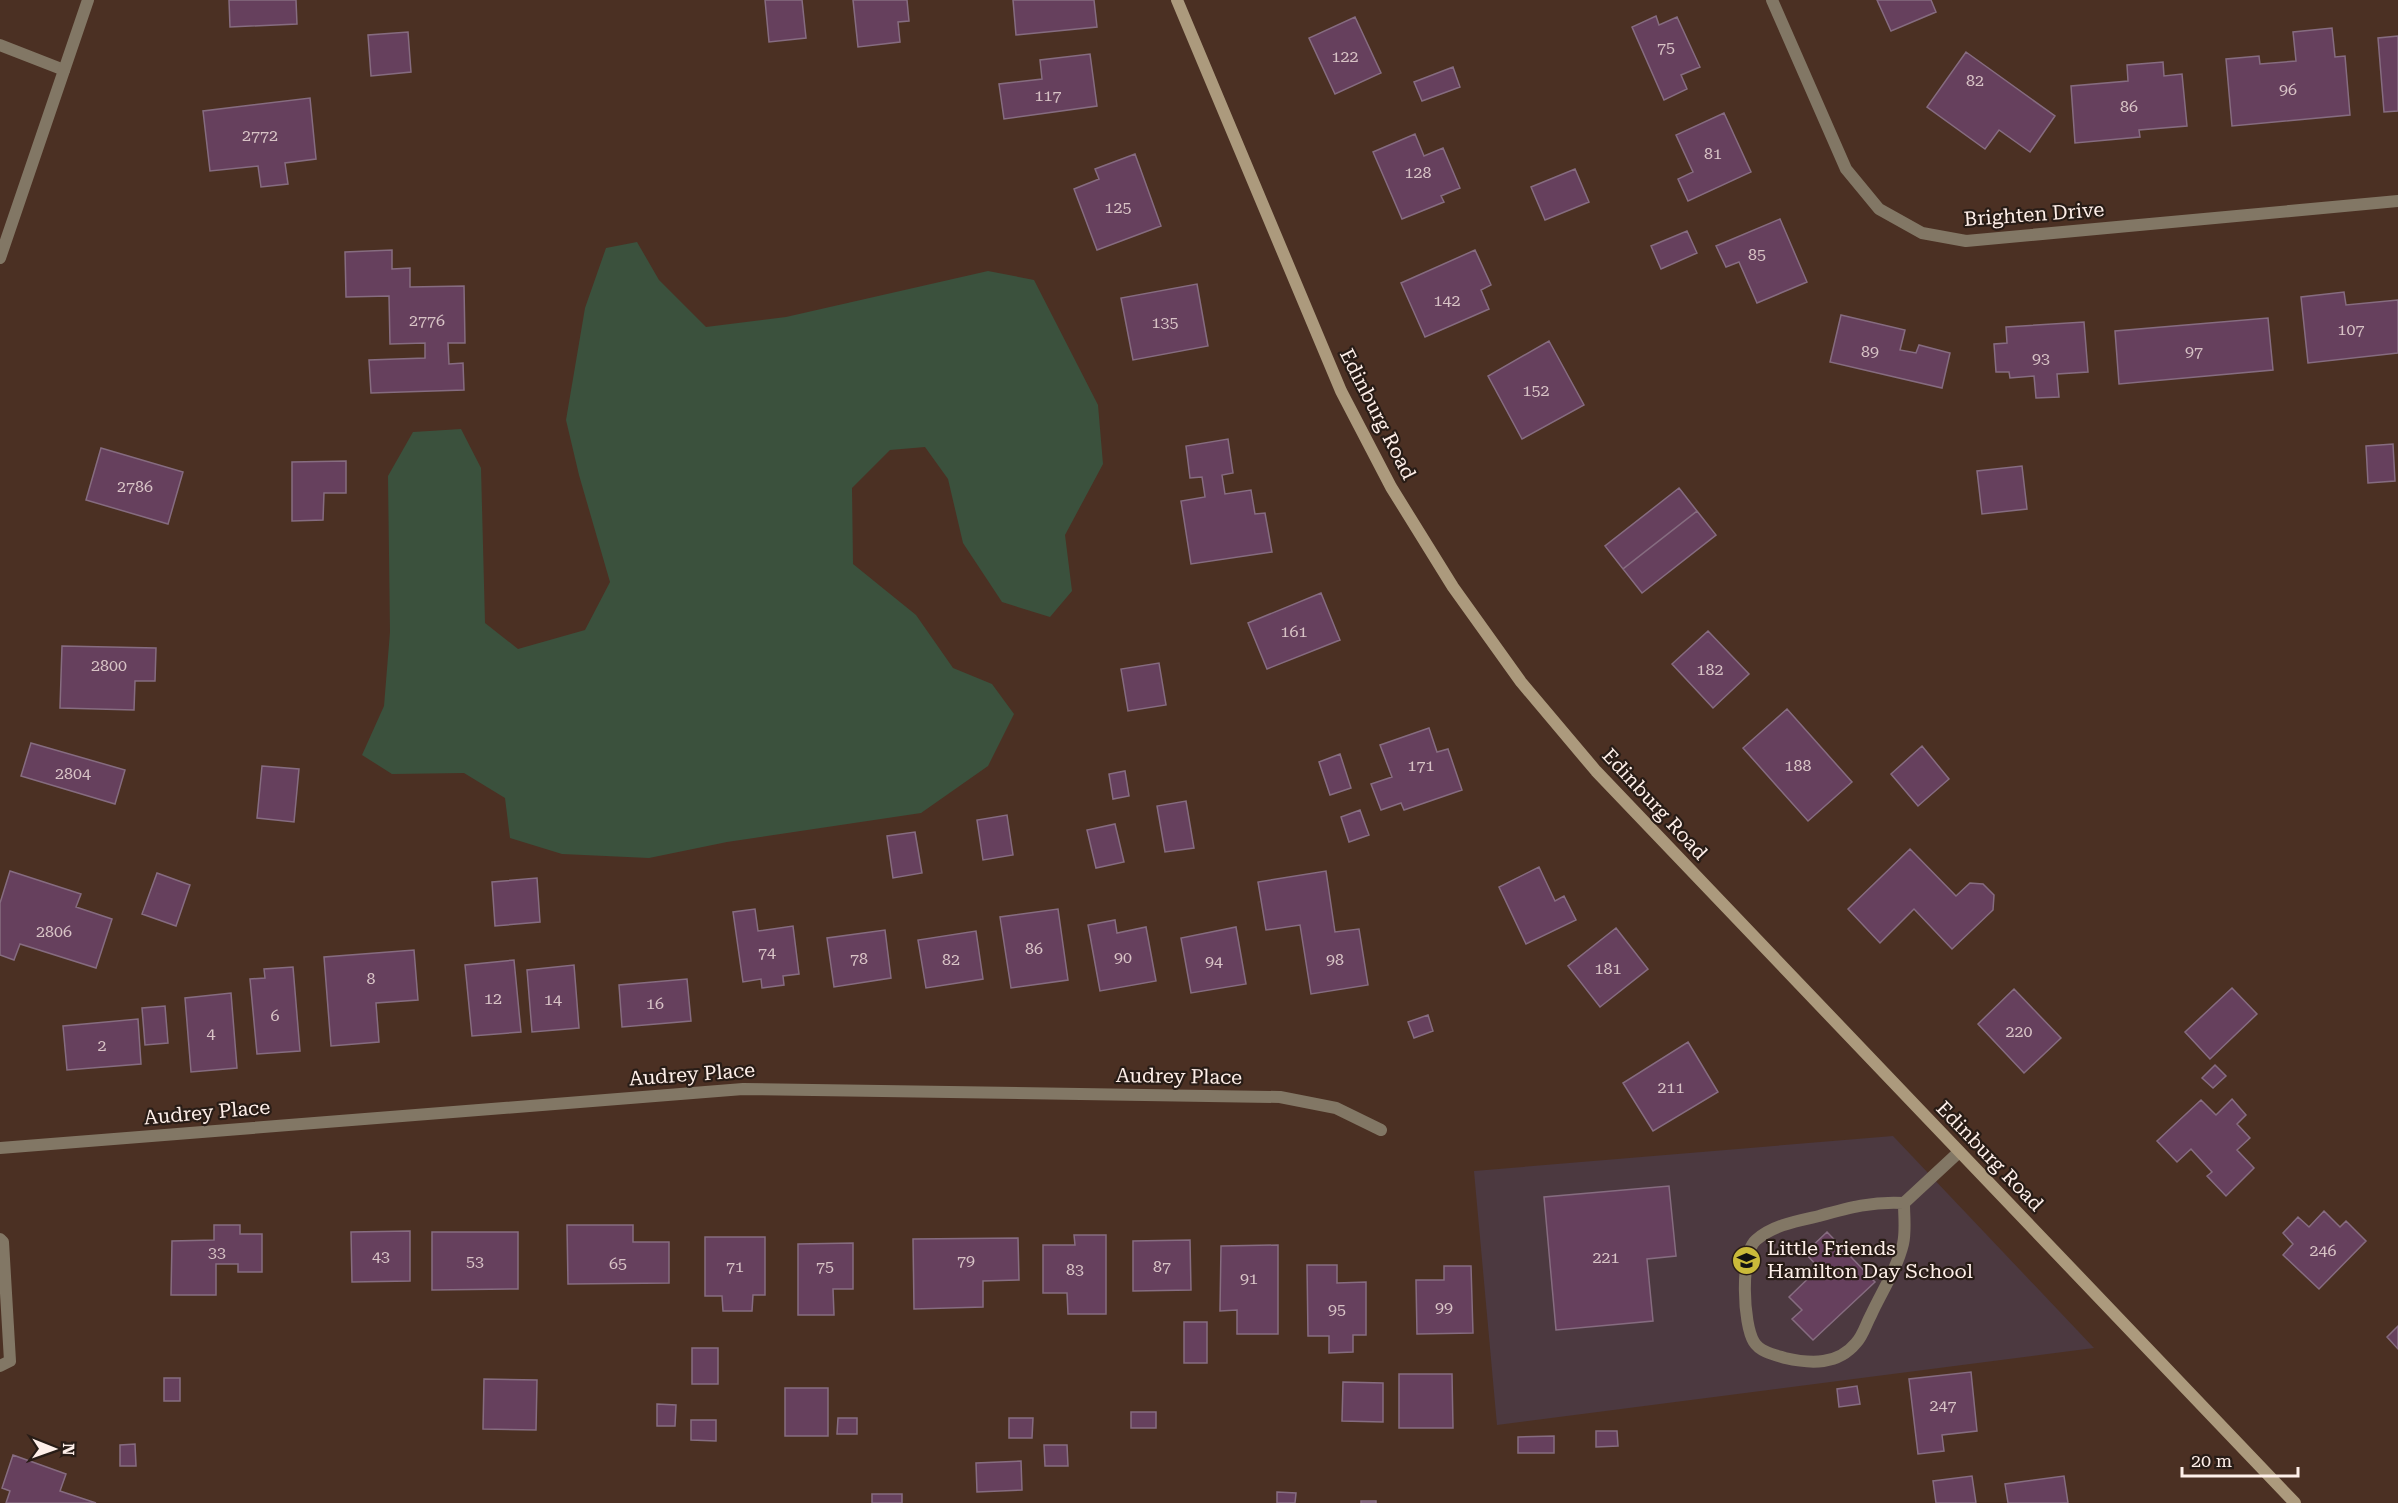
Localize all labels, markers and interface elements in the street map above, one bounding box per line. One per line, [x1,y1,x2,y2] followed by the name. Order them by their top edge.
[1657,38,1675,57] house number: 75
[1332,47,1358,66] house number: 122
[1966,71,1984,90] house number: 82
[2279,80,2297,99] house number: 96
[1035,86,1061,105] house number: 117
[2120,97,2138,116] house number: 86
[242,126,278,145] house number: 2772
[1704,144,1722,163] house number: 81
[1405,163,1431,182] house number: 128
[1963,197,2105,231] street label: Brighten Drive
[1105,198,1131,217] house number: 125
[1748,245,1766,264] house number: 85
[1434,291,1460,310] house number: 142
[409,311,445,330] house number: 2776
[1152,313,1178,332] house number: 135
[2338,320,2364,339] house number: 107
[1861,342,1879,361] house number: 89
[2185,342,2203,361] house number: 97
[1335,345,1421,484] street label: Edinburg Road
[2032,349,2050,368] house number: 93
[1523,381,1549,400] house number: 152
[117,477,153,496] house number: 2786
[1281,622,1307,641] house number: 161
[91,656,127,675] house number: 2800
[1697,660,1723,679] house number: 182
[1597,743,1713,865] street label: Edinburg Road
[1408,756,1434,775] house number: 171
[1785,756,1811,775] house number: 188
[55,764,91,783] house number: 2804
[36,922,72,941] house number: 2806
[1025,939,1043,958] house number: 86
[758,943,776,962] house number: 74
[1114,948,1132,967] house number: 90
[850,949,868,968] house number: 78
[942,950,960,969] house number: 82
[1326,950,1344,969] house number: 98
[1205,952,1223,971] house number: 94
[1595,959,1621,978] house number: 181
[367,969,376,988] house number: 8
[484,989,502,1008] house number: 12
[544,990,562,1009] house number: 14
[646,994,664,1013] house number: 16
[271,1006,280,1025] house number: 6
[2006,1022,2032,1041] house number: 220
[207,1024,216,1043] house number: 4
[98,1036,107,1055] house number: 2
[628,1058,756,1090] street label: Audrey Place
[1116,1063,1242,1089] street label: Audrey Place
[1658,1078,1684,1097] house number: 211
[143,1095,271,1129] street label: Audrey Place
[1931,1096,2049,1216] street label: Edinburg Road
[1767,1236,1973,1283] place label: Little Friends Hamilton Day School
[2310,1241,2336,1260] house number: 246
[208,1243,226,1262] house number: 33
[1730,1244,1762,1276] school or university icon: Little Friends Hamilton Day School
[372,1247,390,1266] house number: 43
[1593,1248,1619,1267] house number: 221
[957,1251,975,1270] house number: 79
[466,1252,484,1271] house number: 53
[609,1254,627,1273] house number: 65
[726,1257,744,1276] house number: 71
[816,1257,834,1276] house number: 75
[1153,1257,1171,1276] house number: 87
[1066,1260,1084,1279] house number: 83
[1240,1269,1258,1288] house number: 91
[1435,1298,1453,1317] house number: 99
[1328,1300,1346,1319] house number: 95
[1930,1396,1956,1415] house number: 247
[24,1419,84,1479] north arrow
[2182,1440,2298,1478] scale bar
[59,1443,78,1456] text: N
[2191,1450,2232,1471] text: 20 m

